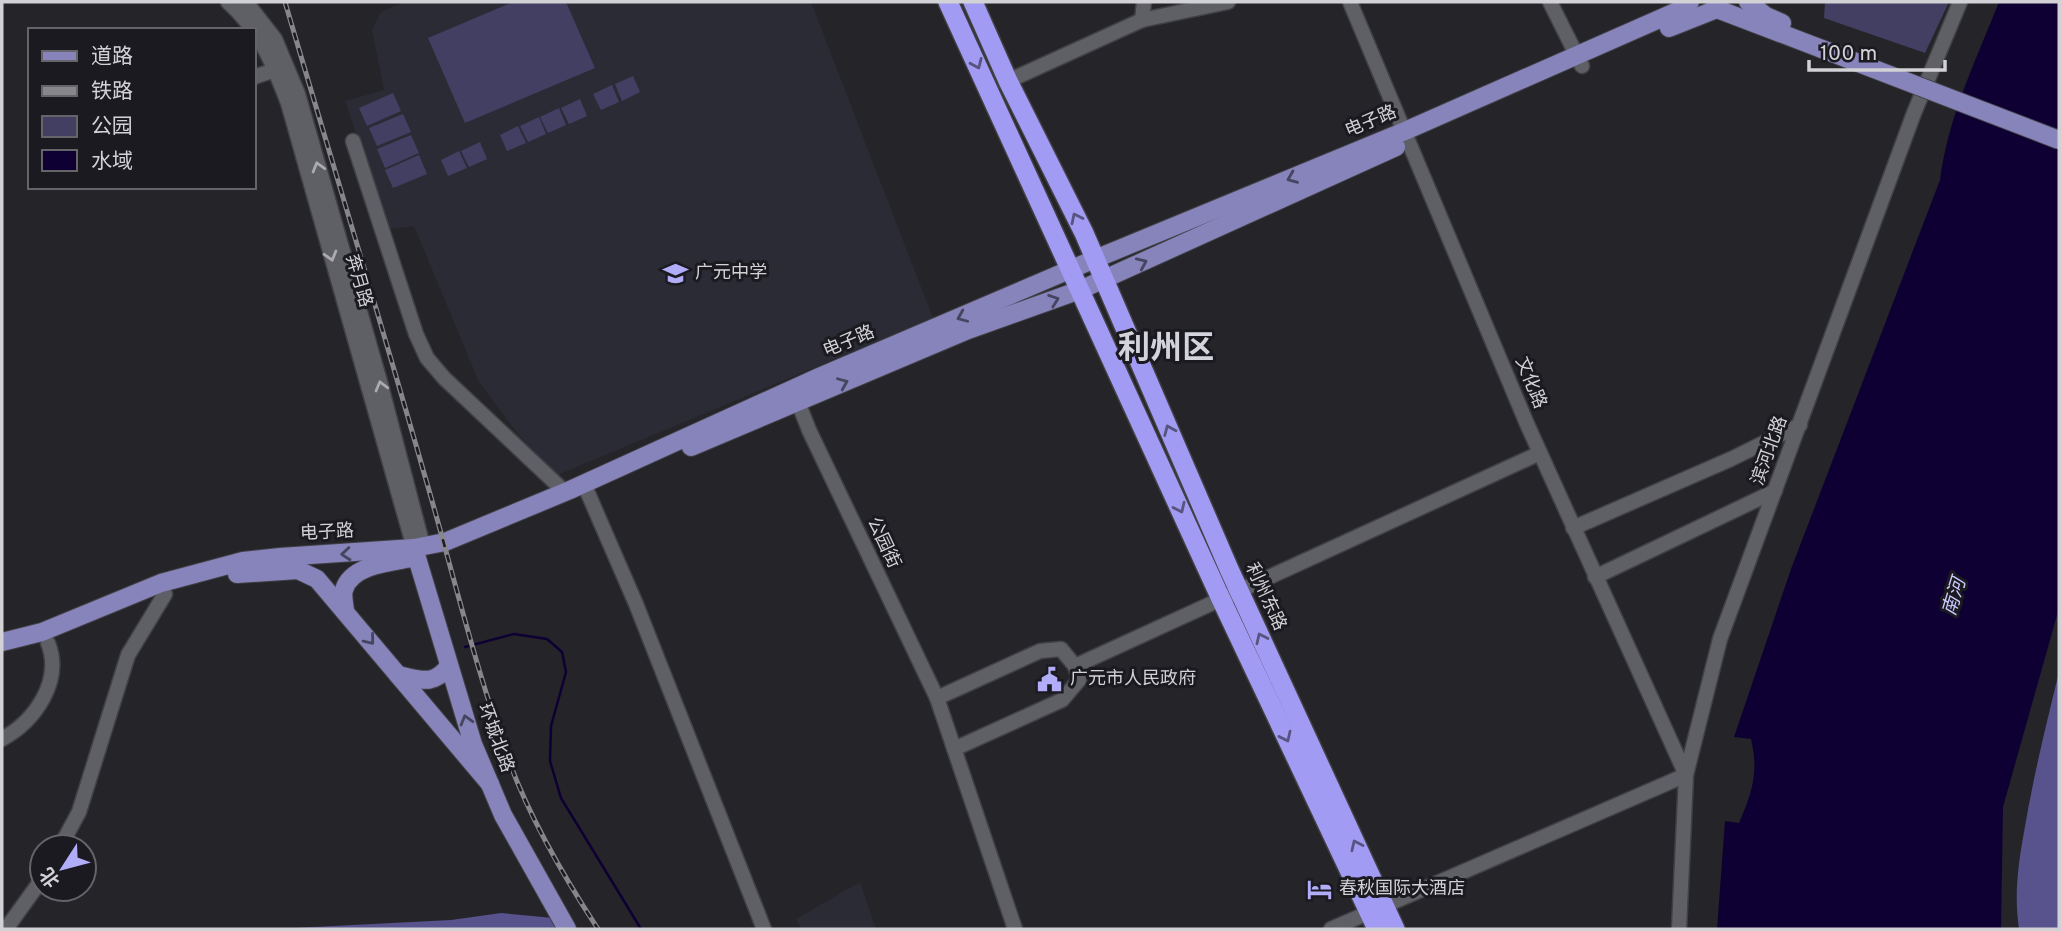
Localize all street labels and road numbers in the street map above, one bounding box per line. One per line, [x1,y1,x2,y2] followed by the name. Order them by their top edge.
[1342,101,1400,143] street label: 电子路
[340,252,376,310] street label: 奔月路
[820,321,878,363] street label: 电子路
[1509,354,1551,412] street label: 文化路
[1747,413,1793,489] street label: 滨河北路
[861,514,905,572] street label: 公园街
[299,520,355,546] street label: 电子路
[1239,560,1291,634] street label: 利州东路
[472,700,518,776] street label: 环城北路

